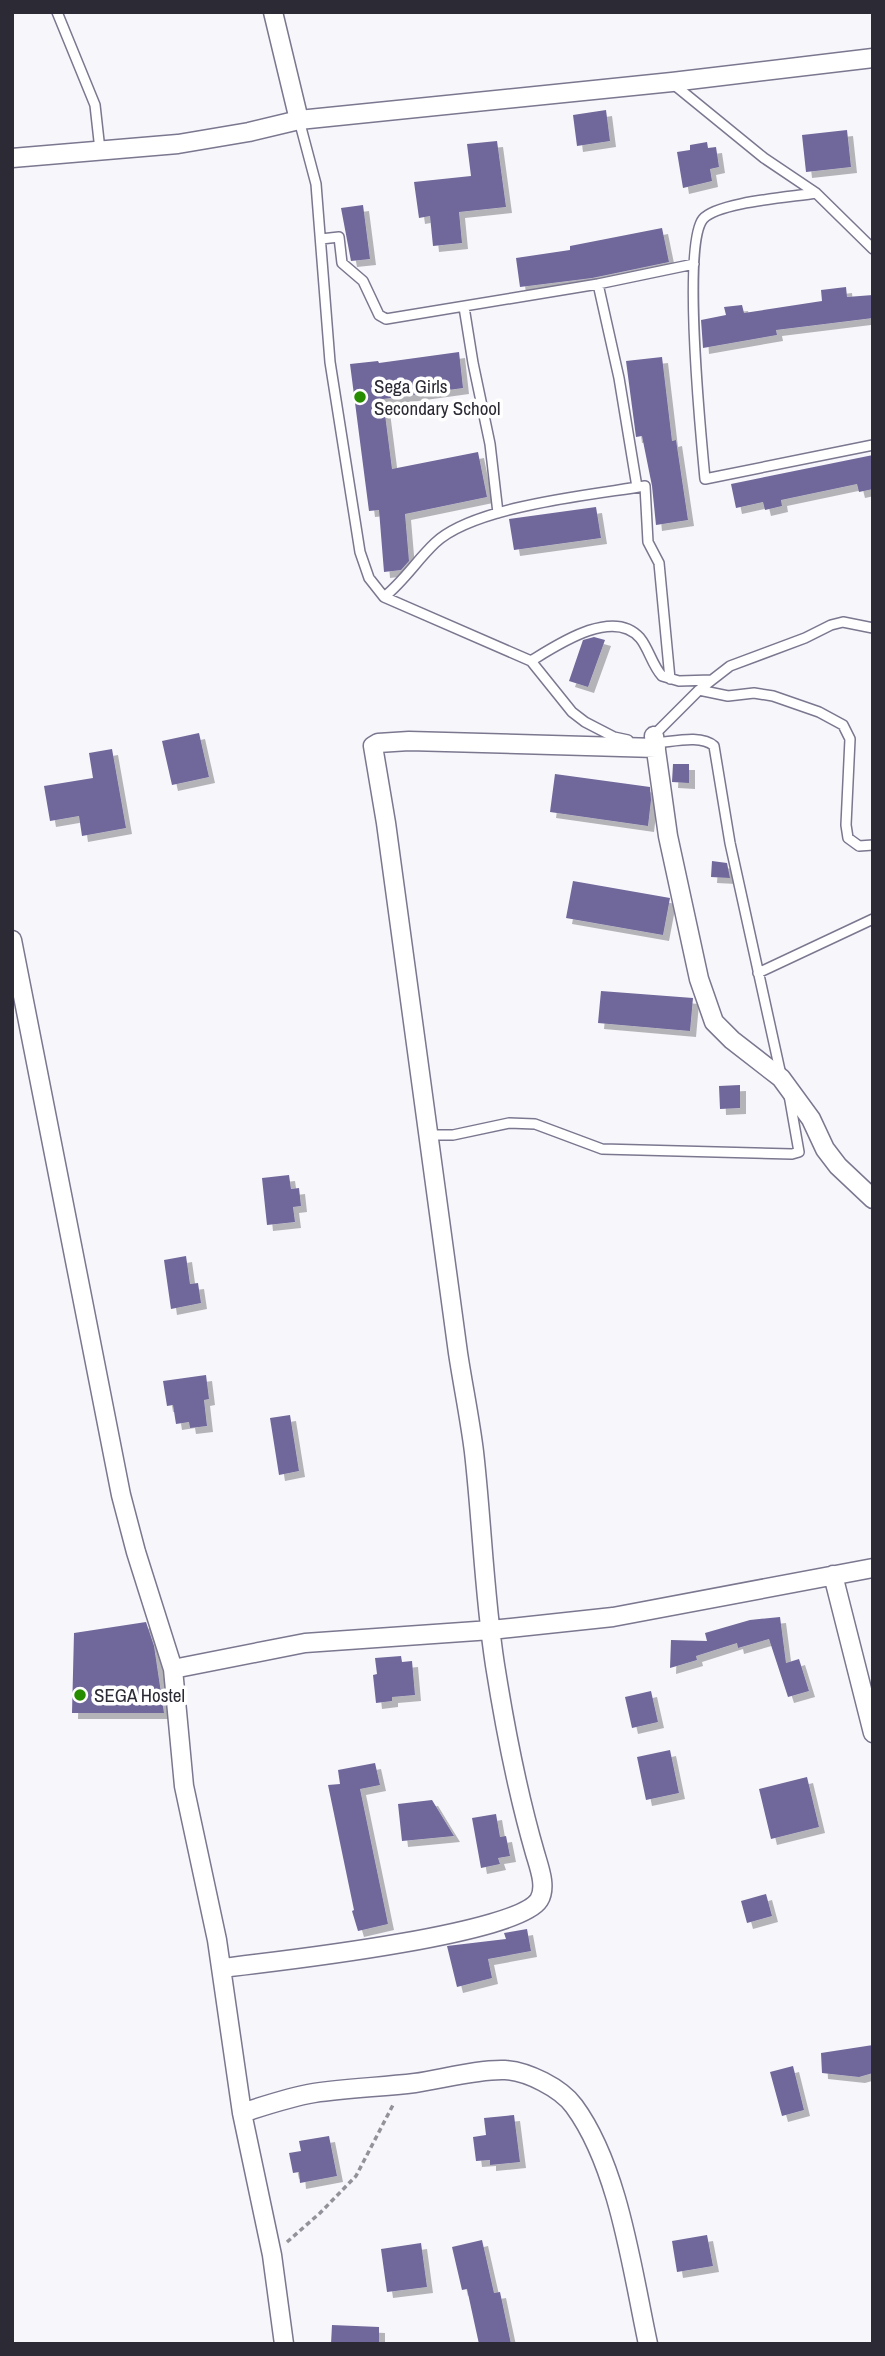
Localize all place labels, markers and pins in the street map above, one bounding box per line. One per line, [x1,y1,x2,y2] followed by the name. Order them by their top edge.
[374,373,500,421] place label: Sega Girls Secondary School
[352,389,368,405] marker: Sega Girls Secondary School
[94,1682,185,1708] place label: SEGA Hostel
[72,1687,88,1703] marker: SEGA Hostel

